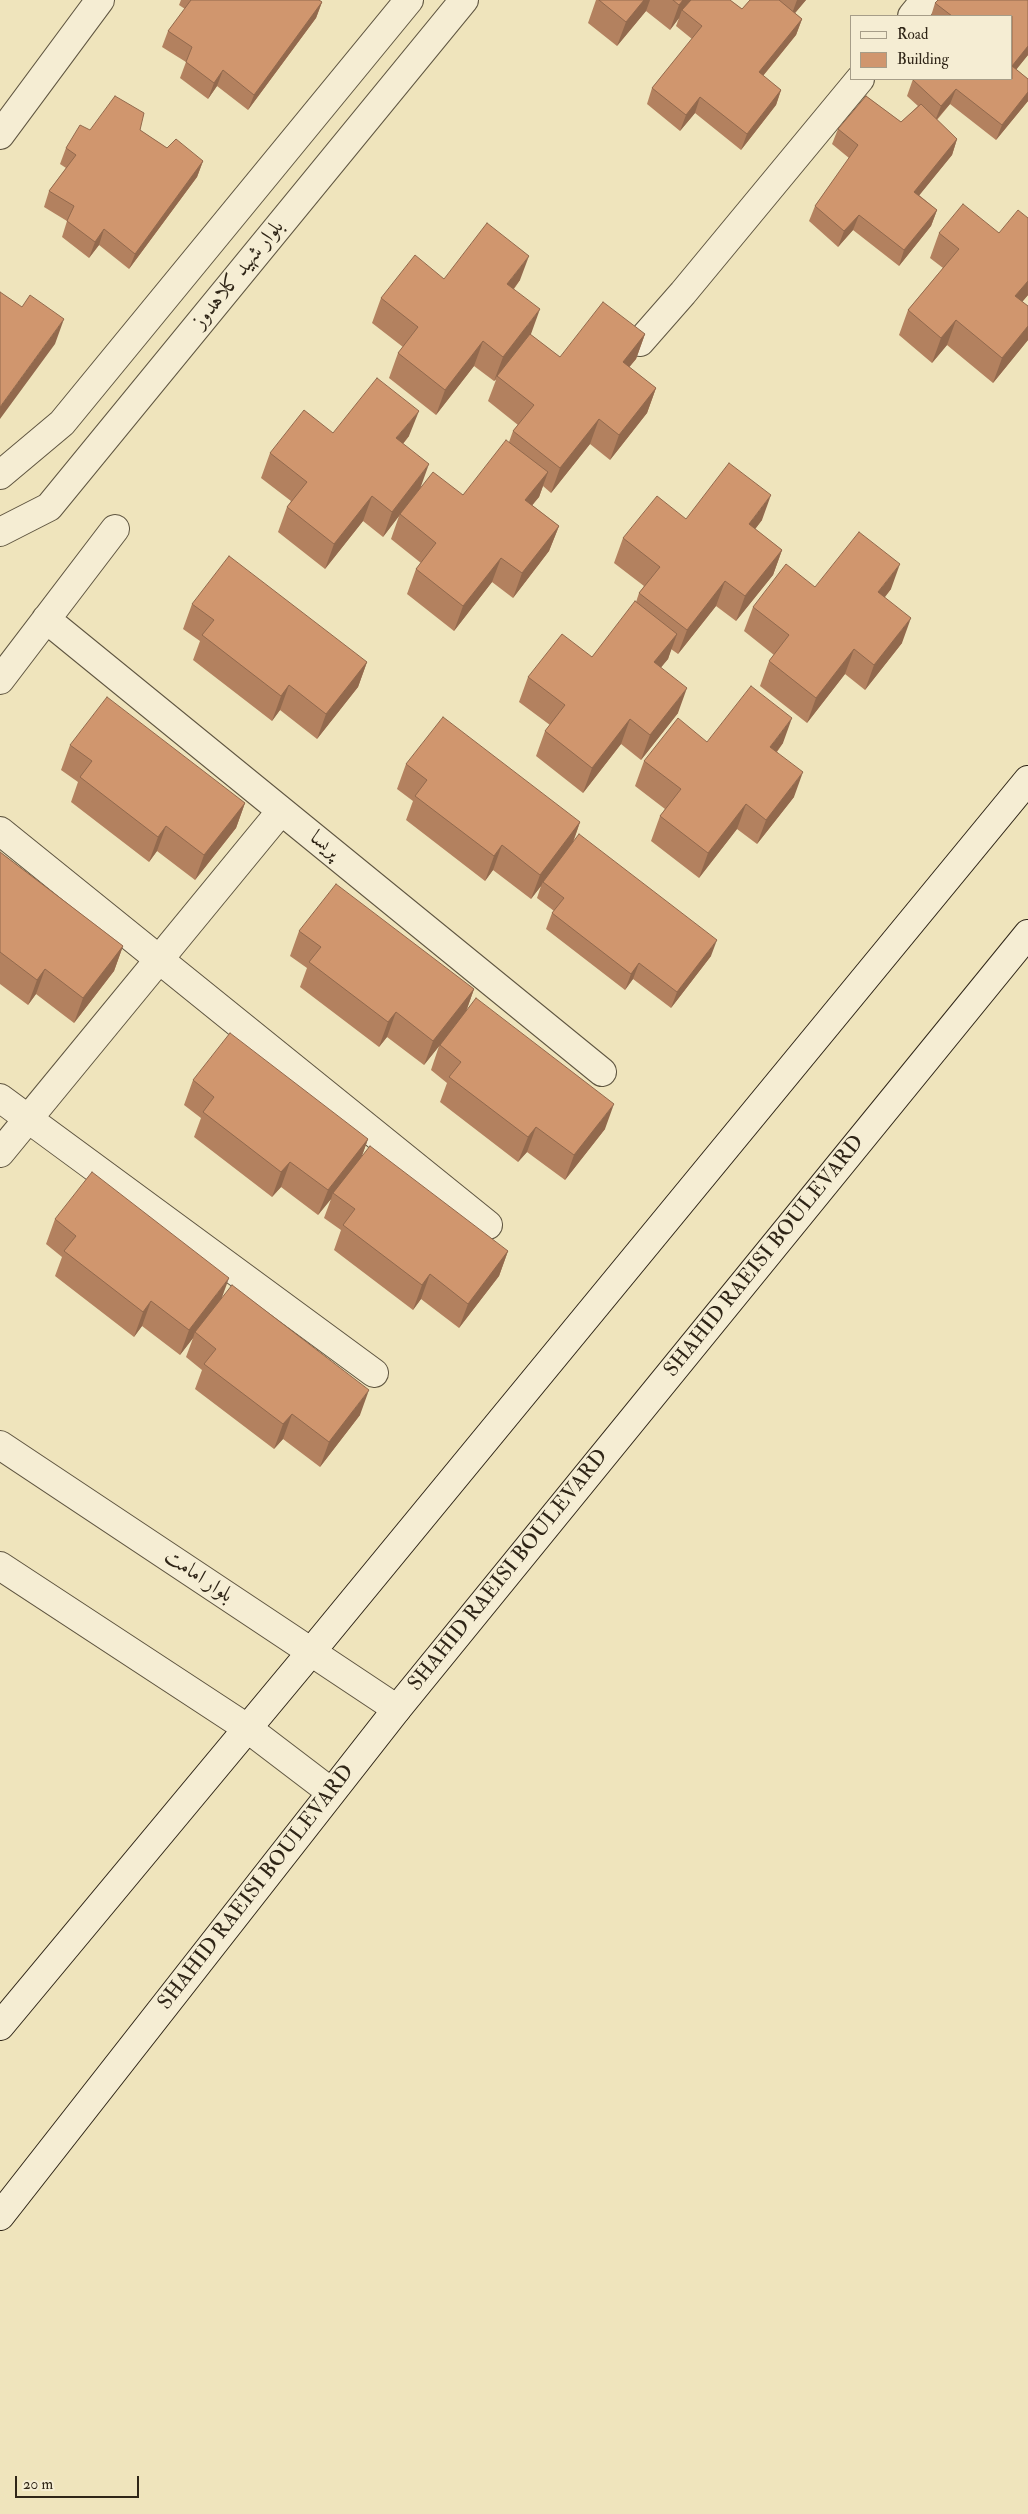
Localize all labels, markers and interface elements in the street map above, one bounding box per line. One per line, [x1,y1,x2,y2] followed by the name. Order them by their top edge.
[850,15,1013,80] legend
[897,25,928,44] text: Road
[897,50,949,69] text: Building
[188,216,290,334] street label: بلوار شهید کلاهدوز
[304,826,344,866] street label: پریسا
[660,1131,870,1383] street label: SHAHID RAEISI BOULEVARD
[404,1445,614,1697] street label: SHAHID RAEISI BOULEVARD
[159,1545,237,1609] street label: بلوار امامت
[154,1761,360,2015] street label: SHAHID RAEISI BOULEVARD
[18,2466,141,2498] scale bar
[23,2475,53,2494] text: 20 m

